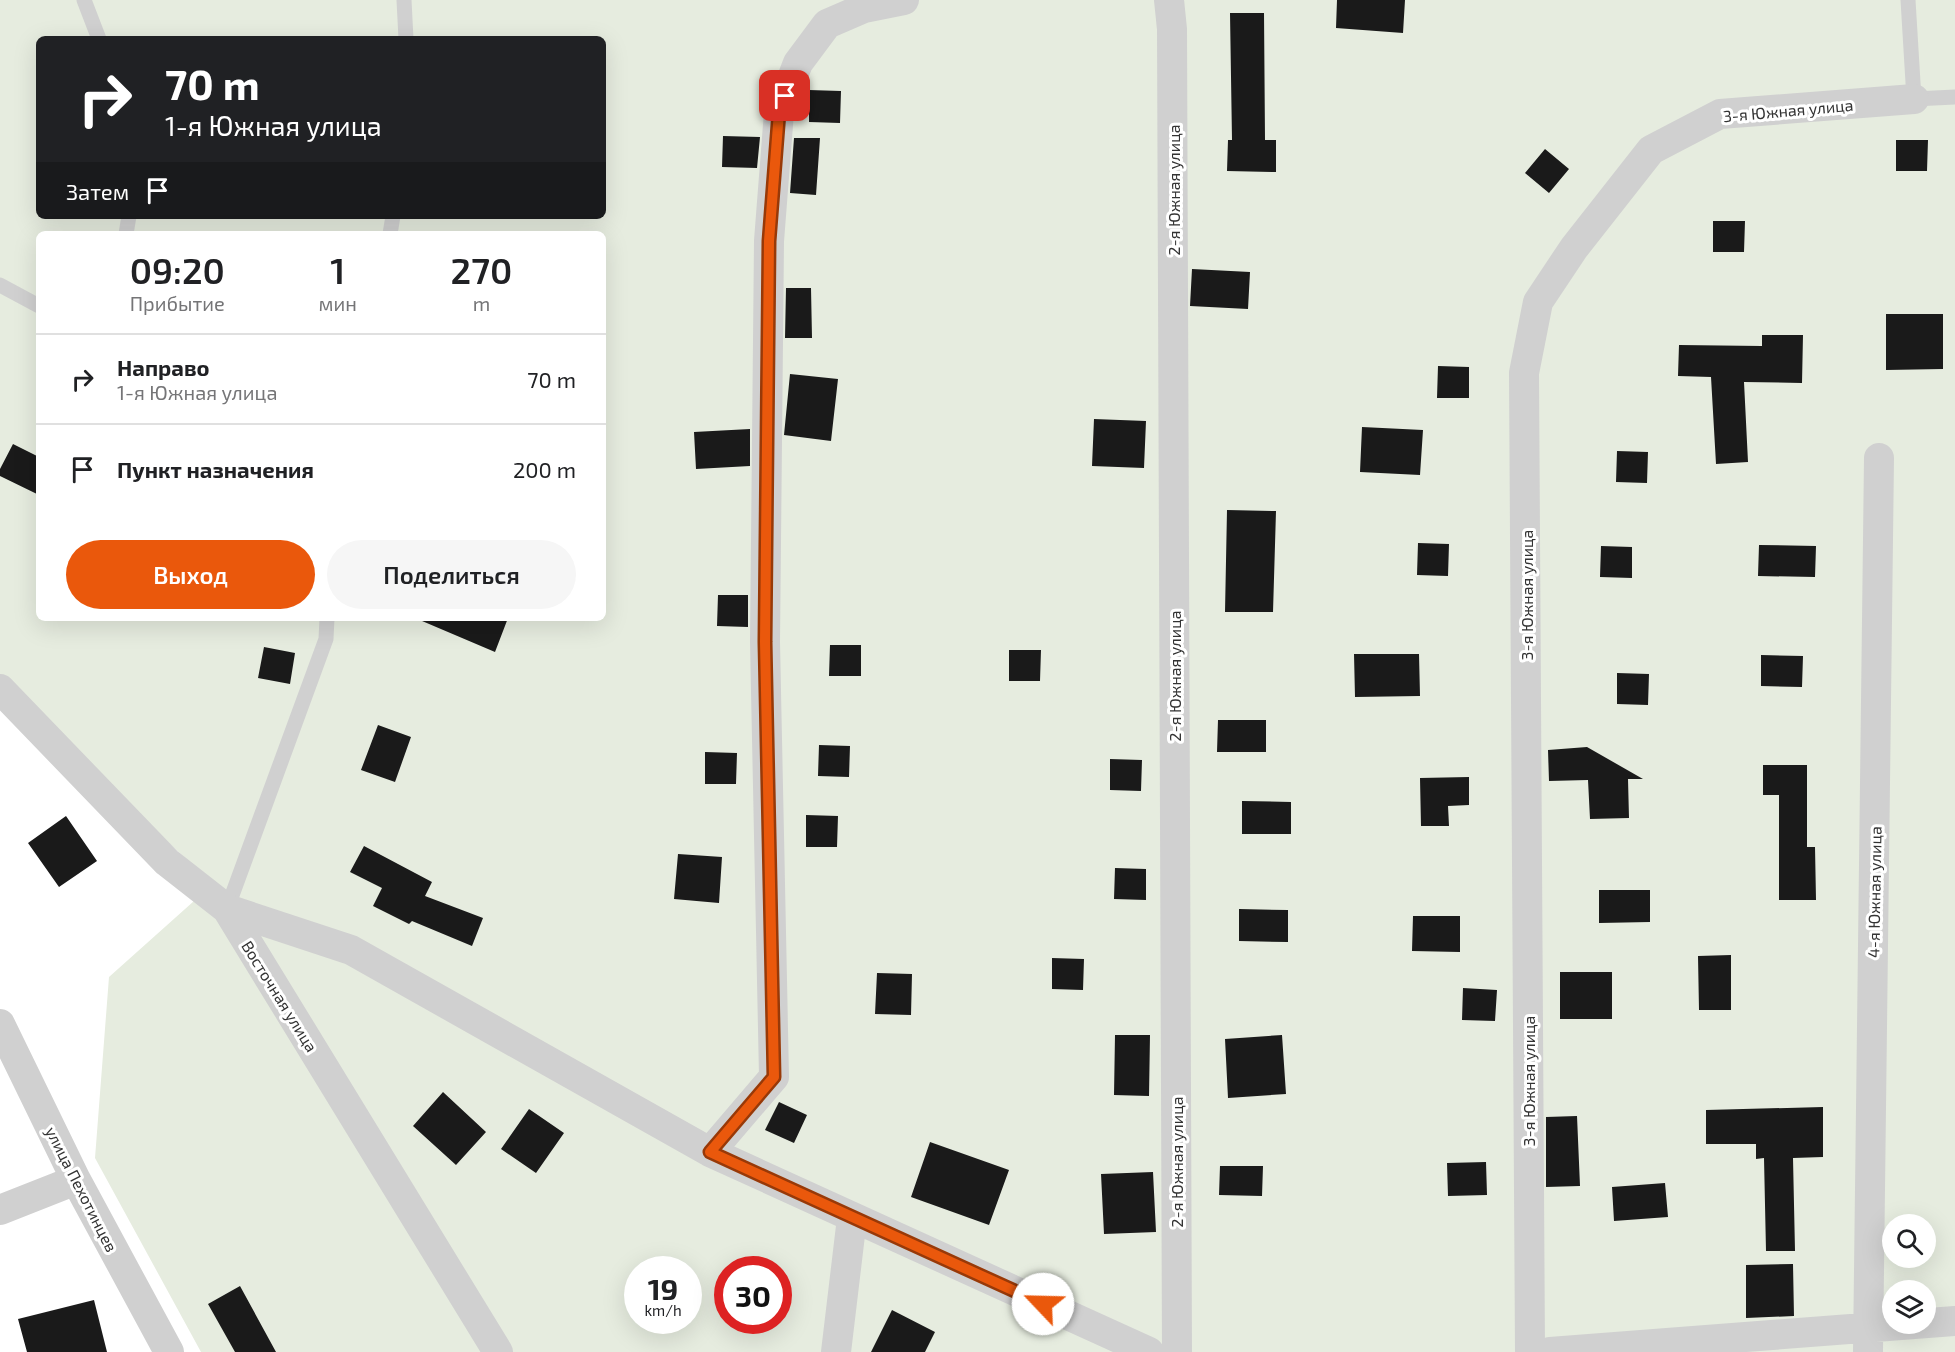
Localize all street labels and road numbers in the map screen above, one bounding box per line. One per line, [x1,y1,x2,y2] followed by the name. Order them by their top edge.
[1722,95,1854,126] street label: 3-я Южная улица
[1164,125,1184,255] street label: 2-я Южная улица
[1517,530,1537,660] street label: 3-я Южная улица
[1165,611,1185,741] street label: 2-я Южная улица
[1863,826,1886,958] street label: 4-я Южная улица
[237,937,322,1056] street label: Восточная улица
[1519,1016,1539,1146] street label: 3-я Южная улица
[1167,1097,1187,1227] street label: 2-я Южная улица
[41,1123,122,1255] street label: улица Пехотинцев

